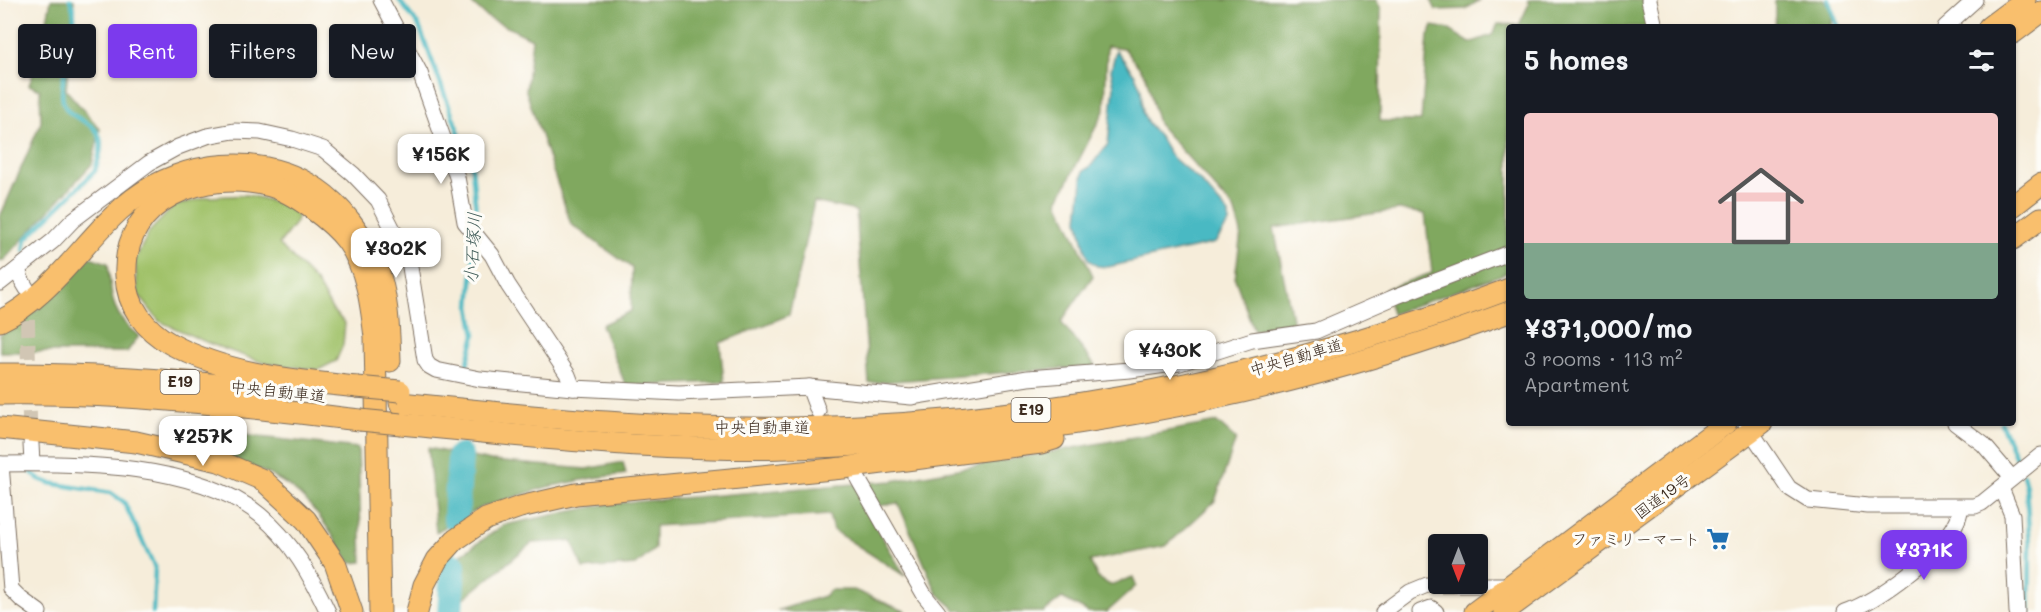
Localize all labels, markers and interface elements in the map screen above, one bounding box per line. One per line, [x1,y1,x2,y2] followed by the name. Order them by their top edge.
[18,24,96,78] chip: Buy
[108,24,197,78] chip: Rent
[209,24,317,78] chip: Filters
[329,24,416,78] chip: New
[1524,43,1629,77] text: 5 homes
[1965,44,1998,77] icon: filters
[399,134,483,185] pin: ¥156K
[412,140,470,166] text: ¥156K
[1707,152,1815,260] icon: home
[458,211,486,285] water label: 小石塚川
[354,228,438,279] pin: ¥302K
[365,234,427,260] text: ¥302K
[1524,311,1692,345] text: ¥371,000/mo
[1128,330,1212,381] pin: ¥430K
[1247,333,1345,380] street label: 中央自動車道
[1138,336,1202,362] text: ¥430K
[1524,345,1683,371] text: 3 rooms · 113 m²
[160,370,200,394] road number: E19
[1524,371,1630,397] text: Apartment
[229,375,327,406] street label: 中央自動車道
[1012,398,1050,422] road number: E19
[161,416,245,467] pin: ¥257K
[714,416,810,437] street label: 中央自動車道
[173,422,233,448] text: ¥257K
[1629,468,1694,523] street label: 国道19号
[1705,526,1731,552] supermarket icon: ファミリーマート
[1572,528,1700,549] place label: ファミリーマート
[1882,530,1966,581] pin: ¥371K
[1428,534,1488,594] north arrow
[1428,534,1488,594] map controls
[1895,536,1953,562] text: ¥371K

